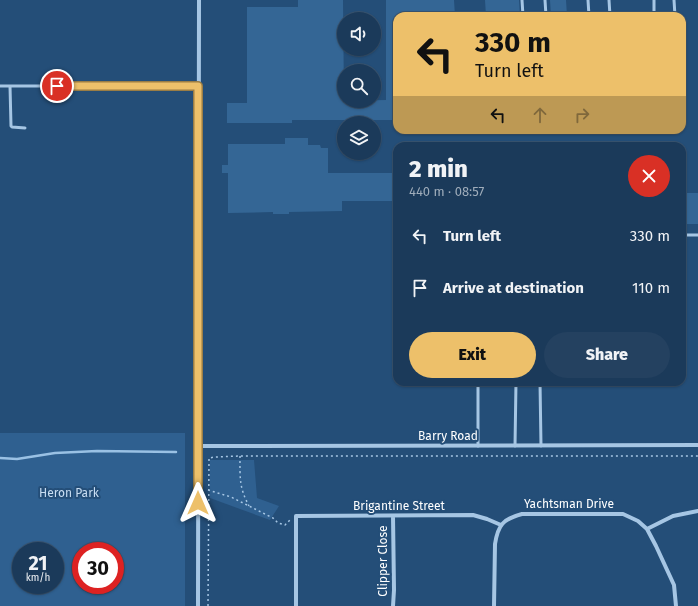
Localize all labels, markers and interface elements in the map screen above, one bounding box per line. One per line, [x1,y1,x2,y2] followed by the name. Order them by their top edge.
[337,12,381,160] map controls
[337,12,381,56] button: sound
[475,26,551,59] text: 330 m
[409,28,461,80] icon: left
[475,60,544,82] text: Turn left
[337,64,381,108] button: search
[40,69,74,103] pin
[46,75,68,97] icon: arrive
[487,104,509,126] icon: left
[529,104,551,126] icon: ahead
[571,104,593,126] icon: right
[337,116,381,160] button: layers
[409,155,468,183] text: 2 min
[628,155,670,197] button: close
[409,184,484,199] text: 440 m · 08:57
[409,225,431,247] icon: left
[443,227,501,245] text: Turn left
[630,227,670,245] text: 330 m
[409,277,431,299] icon: arrive
[443,279,584,297] text: Arrive at destination
[632,279,670,297] text: 110 m
[409,332,536,378] button: Exit
[544,332,670,378] button: Share
[418,429,478,443] street label: Barry Road
[177,482,219,524] position arrow
[39,486,100,500] park label: Heron Park
[524,497,614,511] street label: Yachtsman Drive
[353,499,446,513] street label: Brigantine Street
[376,525,390,597] street label: Clipper Close
[72,542,124,594] speed limit sign: 30
[28,551,48,575] text: 21
[26,572,50,584] text: km/h

